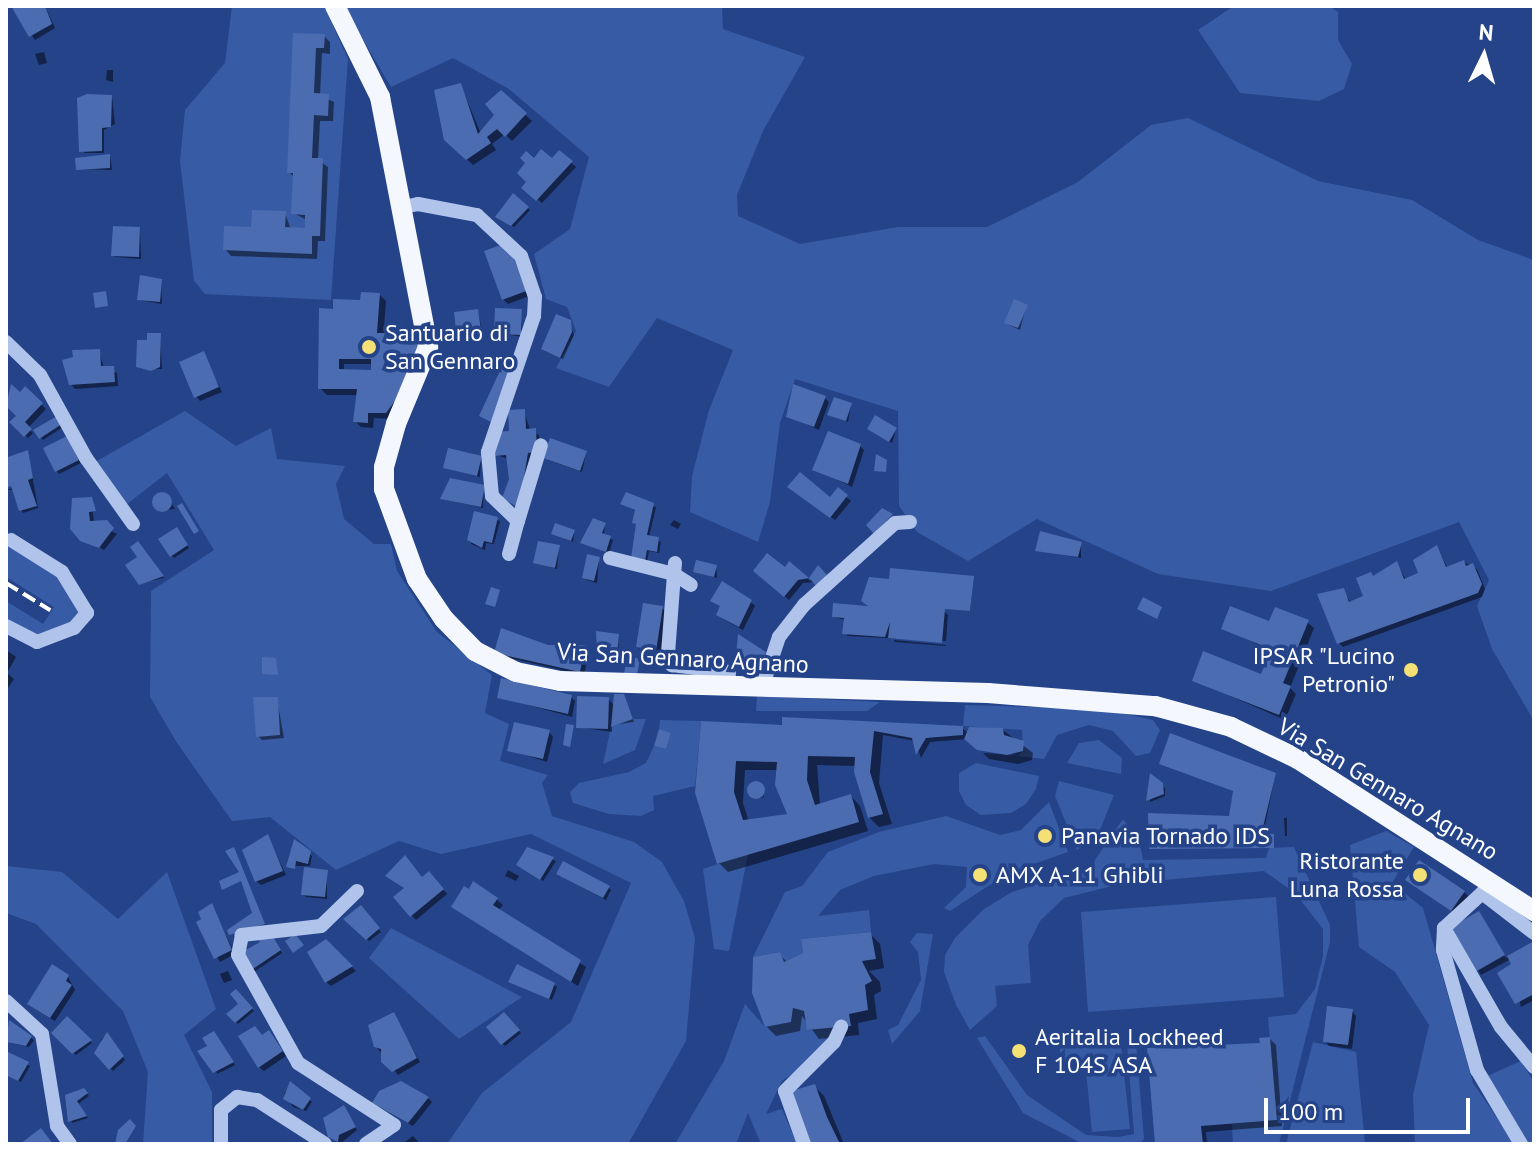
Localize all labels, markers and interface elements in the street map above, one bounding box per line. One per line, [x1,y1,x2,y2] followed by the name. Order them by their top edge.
[1444,16,1524,96] north arrow
[1478,18,1495,47] text: N
[385,319,515,375] place label: Santuario di San Gennaro
[360,338,378,356] marker: Santuario di San Gennaro
[556,637,810,679] street label: Via San Gennaro Agnano
[1251,642,1395,698] place label: IPSAR "Lucino Petronio"
[1402,661,1420,679] marker: IPSAR "Lucino Petronio"
[1272,712,1504,866] street label: Via San Gennaro Agnano
[1061,822,1271,850] place label: Panavia Tornado IDS
[1036,827,1054,845] marker: Panavia Tornado IDS
[1290,847,1404,903] place label: Ristorante Luna Rossa
[996,861,1165,889] place label: AMX A-11 Ghibli
[971,866,989,884] marker: AMX A-11 Ghibli
[1411,866,1429,884] marker: Ristorante Luna Rossa
[1035,1023,1224,1079] place label: Aeritalia Lockheed F 104S ASA
[1010,1042,1028,1060] marker: Aeritalia Lockheed F 104S ASA
[1268,1082,1474,1132] scale bar
[1278,1096,1343,1127] text: 100 m

